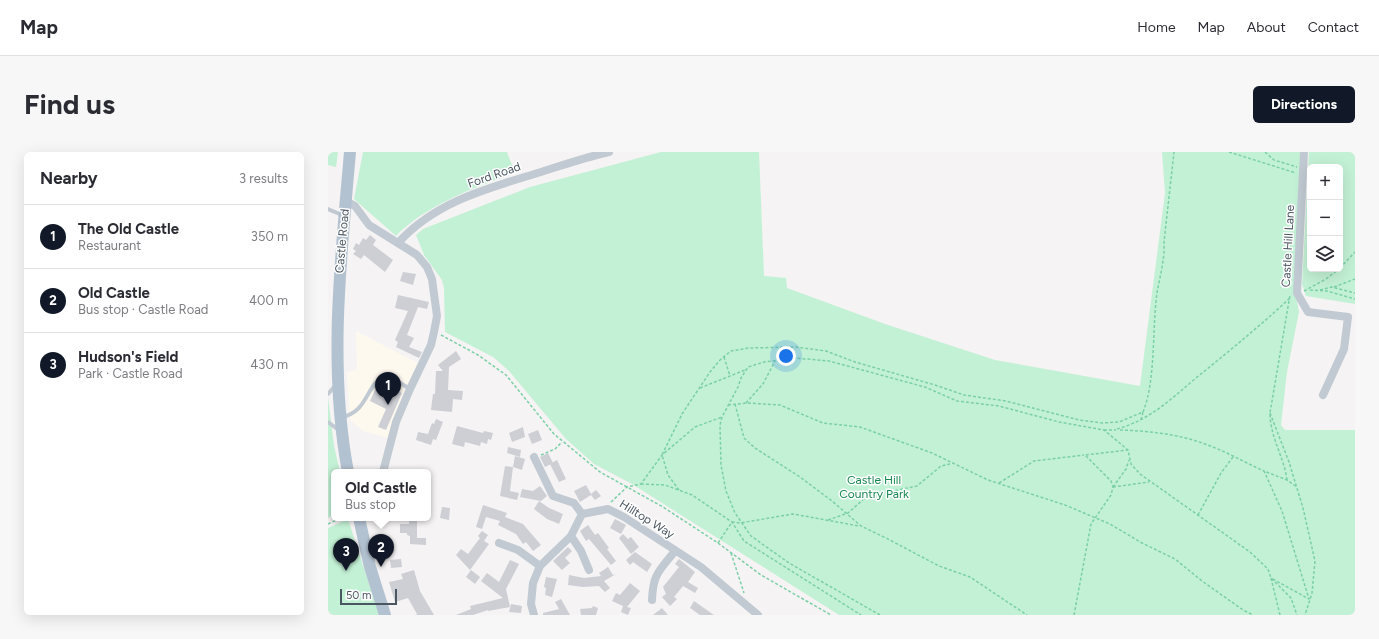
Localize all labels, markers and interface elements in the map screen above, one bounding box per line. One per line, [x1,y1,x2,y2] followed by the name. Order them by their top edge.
[20,16,58,39] text: Map
[1137,19,1176,36] text: Home
[1198,19,1225,36] text: Map
[1247,19,1286,36] text: About
[1308,19,1359,36] text: Contact
[1253,86,1355,123] button: Directions
[24,87,115,121] text: Find us
[466,159,522,191] street label: Ford Road
[1307,164,1343,272] map controls
[1307,164,1343,200] button: +
[40,168,98,188] text: Nearby
[239,171,288,186] text: 3 results
[1307,200,1343,236] button: −
[1279,204,1297,288] street label: Castle Hill Lane
[332,208,352,274] street label: Castle Road
[78,220,179,238] text: The Old Castle
[50,229,56,244] text: 1
[251,229,288,244] text: 350 m
[1307,236,1343,272] button: layers
[78,238,141,253] text: Restaurant
[78,284,150,302] text: Old Castle
[49,293,57,308] text: 2
[249,293,288,308] text: 400 m
[78,302,208,317] text: Bus stop · Castle Road
[776,346,796,366] your location
[78,348,178,366] text: Hudson's Field
[49,357,57,372] text: 3
[250,357,288,372] text: 430 m
[78,366,183,381] text: Park · Castle Road
[375,372,401,405] pin: 1
[331,469,431,521] popup
[839,473,909,501] park label: Castle Hill Country Park
[345,479,417,497] text: Old Castle
[345,497,396,512] text: Bus stop
[617,497,678,542] street label: Hilltop Way
[368,534,394,567] pin: 2
[333,538,359,571] pin: 3
[340,587,397,606] scale bar
[346,589,371,602] text: 50 m

